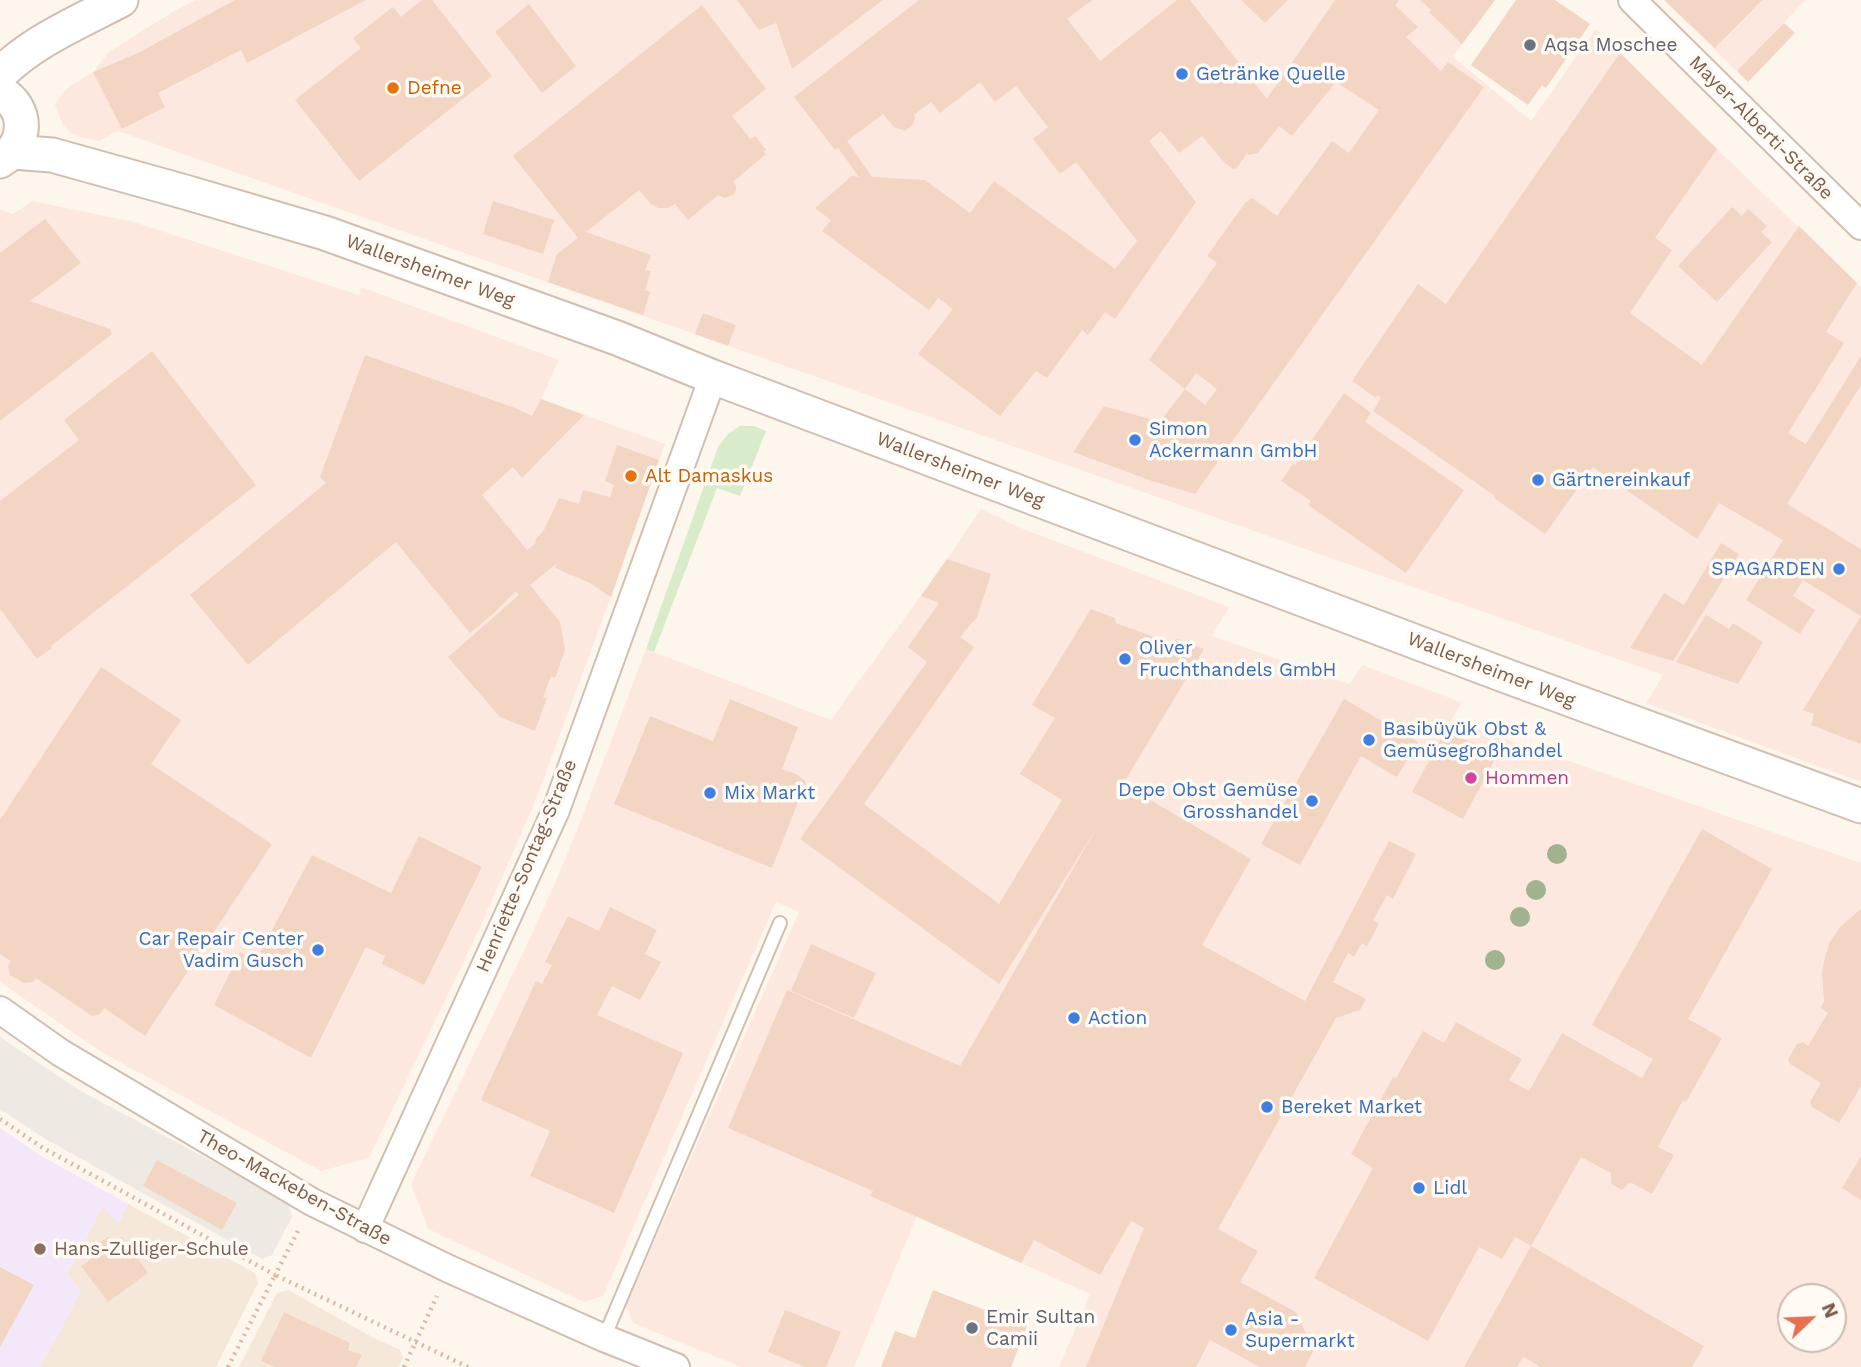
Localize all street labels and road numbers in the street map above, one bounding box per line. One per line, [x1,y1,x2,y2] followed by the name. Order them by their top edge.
[1684,51,1838,205] street label: Mayer-Alberti-Straße
[342,230,518,312] street label: Wallersheimer Weg
[873,427,1047,513] street label: Wallersheimer Weg
[1404,627,1578,713] street label: Wallersheimer Weg
[472,756,582,976] street label: Henriette-Sontag-Straße
[193,1125,395,1251] street label: Theo-Mackeben-Straße

